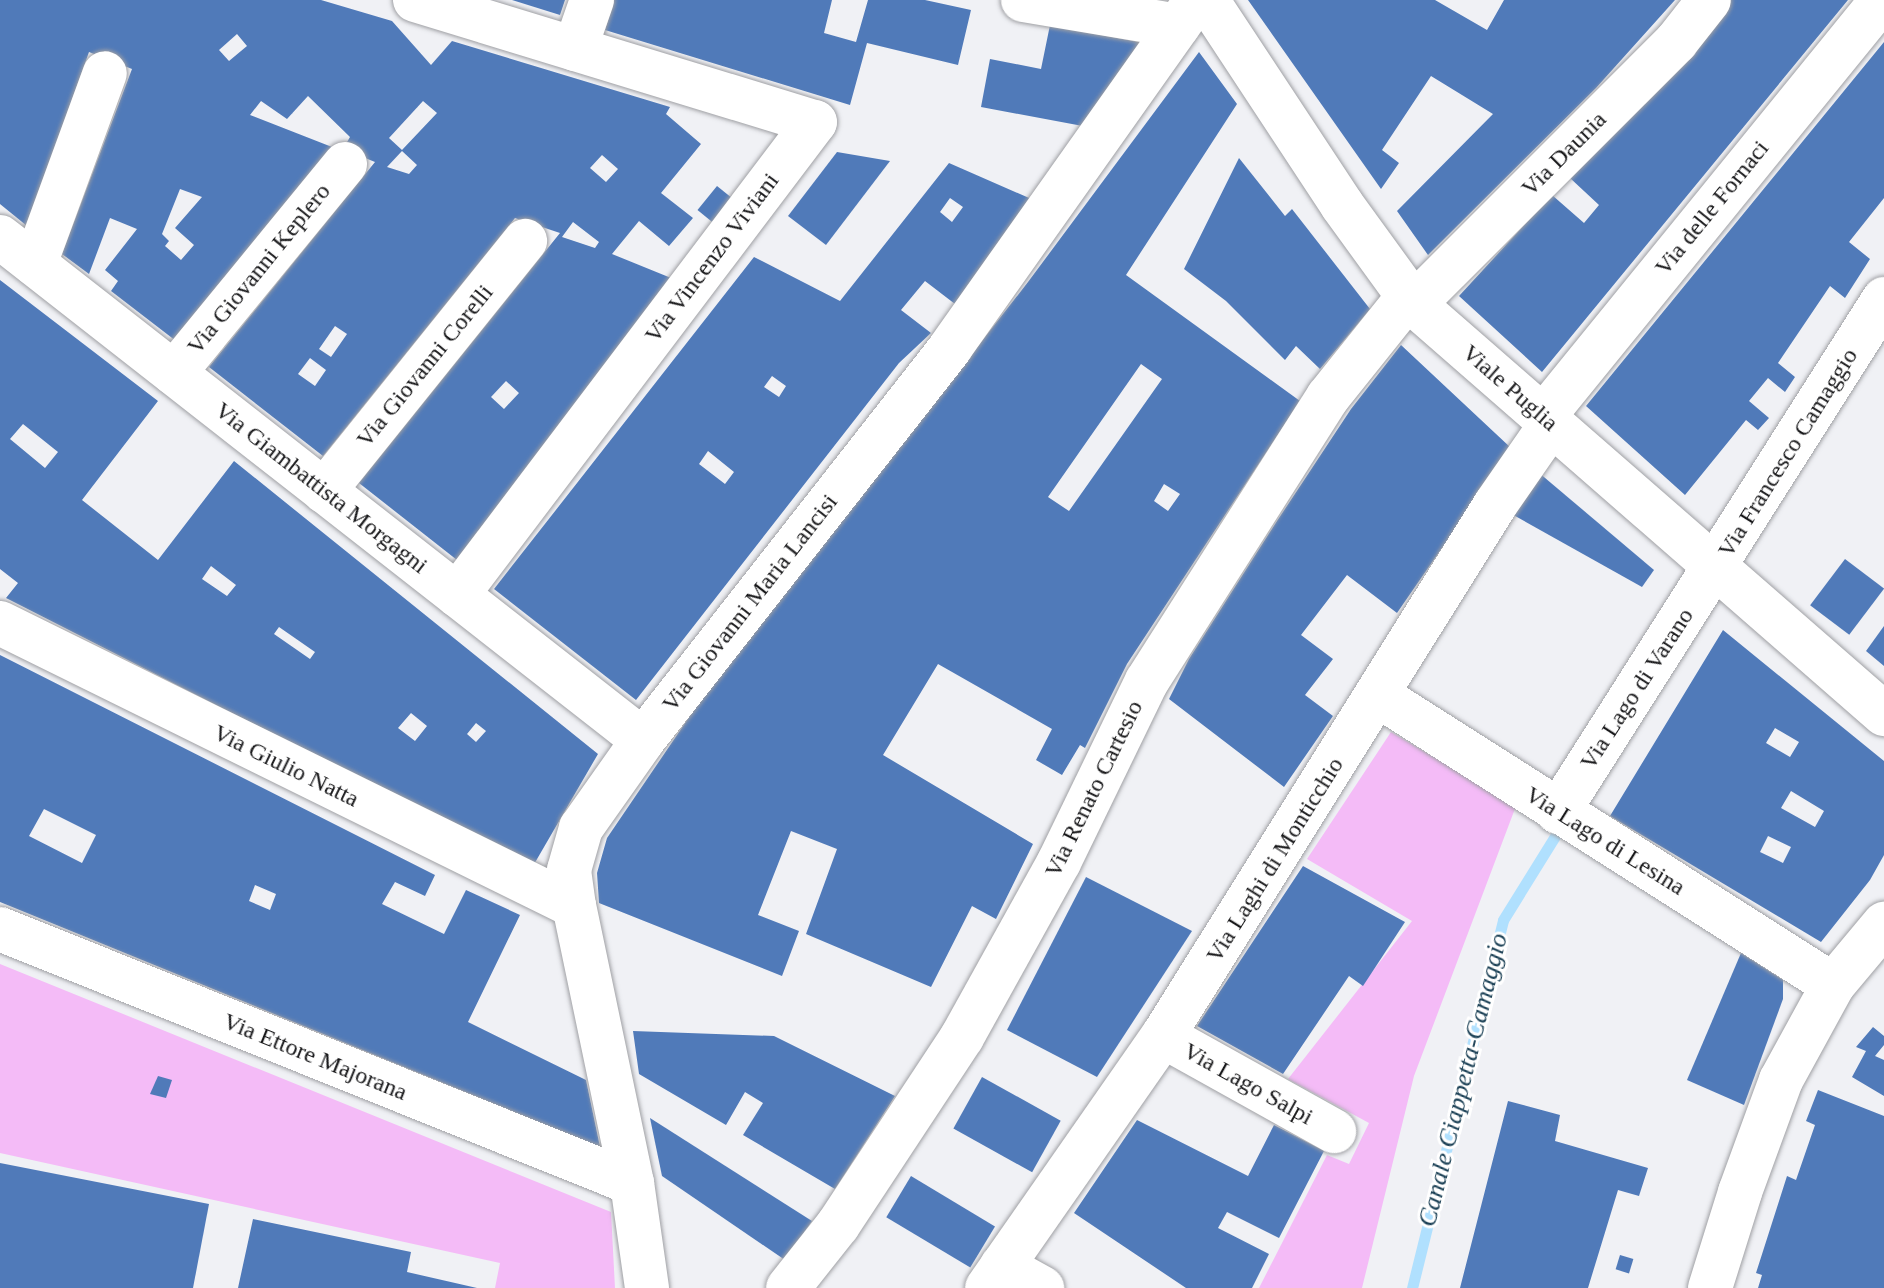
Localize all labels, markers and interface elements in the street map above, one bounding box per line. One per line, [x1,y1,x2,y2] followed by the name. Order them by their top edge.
[1515,105,1613,203] street label: Via Daunia
[1649,135,1775,281] street label: Via delle Fornaci
[638,167,786,349] street label: Via Vincenzo Viviani
[181,178,337,360] street label: Via Giovanni Keplero
[351,279,499,453] street label: Via Giovanni Corelli
[1456,338,1564,438] street label: Viale Puglia
[1712,343,1864,563] street label: Via Francesco Camaggio
[209,396,433,580] street label: Via Giambattista Morgagni
[656,488,844,718] street label: Via Giovanni Maria Lancisi
[1574,603,1700,775] street label: Via Lago di Varano
[1039,696,1149,882] street label: Via Renato Cartesio
[208,718,364,814] street label: Via Giulio Natta
[1200,752,1350,968] street label: Via Laghi di Monticchio
[1520,780,1690,902] street label: Via Lago di Lesina
[1411,930,1515,1230] water label: Canale Ciappetta-Camaggio
[219,1007,411,1107] street label: Via Ettore Majorana
[1178,1037,1318,1131] street label: Via Lago Salpi

